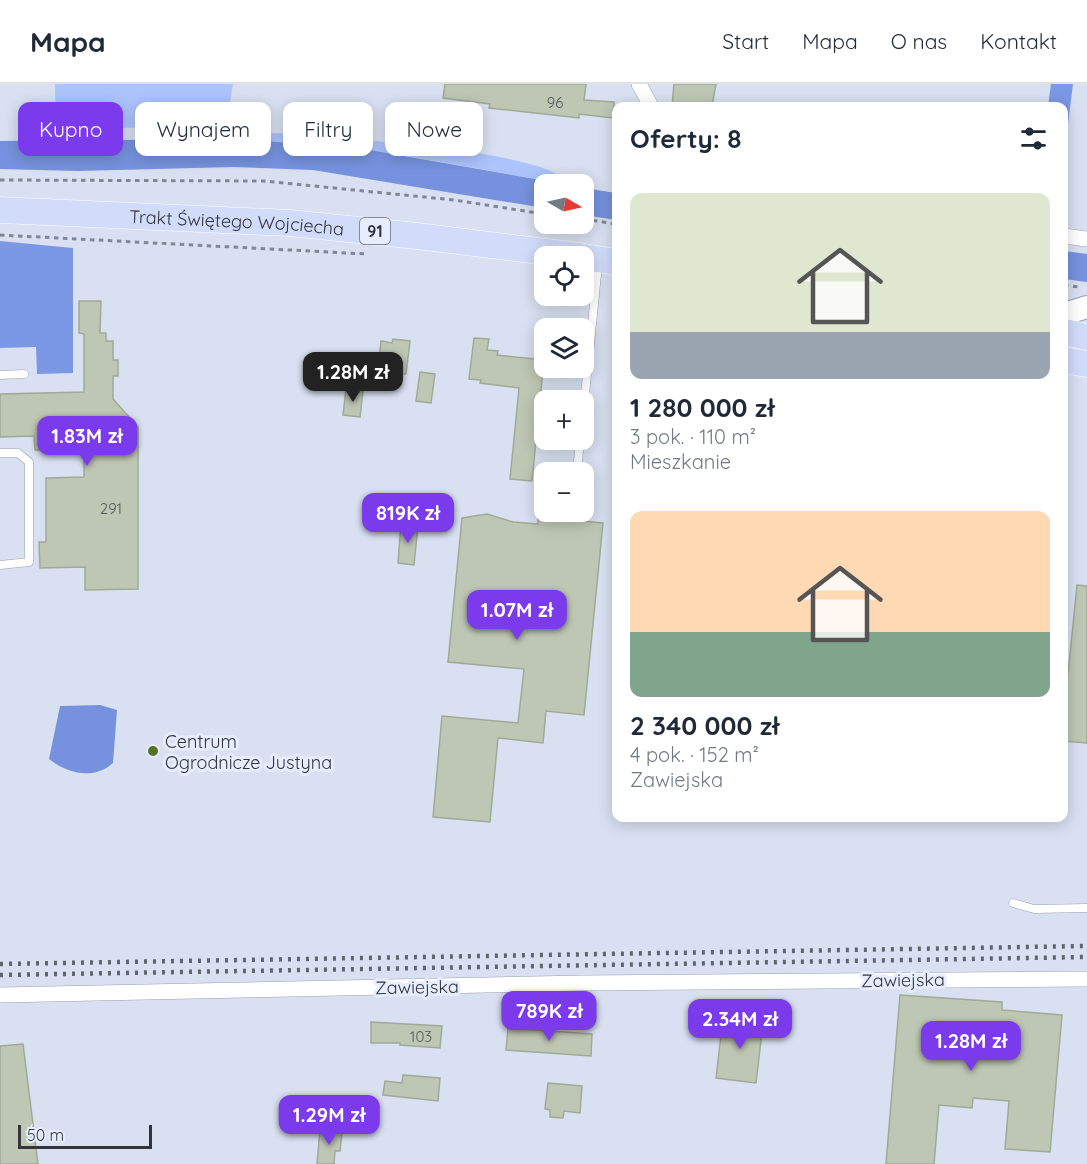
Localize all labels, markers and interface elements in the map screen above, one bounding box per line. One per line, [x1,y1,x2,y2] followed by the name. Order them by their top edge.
[30,24,106,59] text: Mapa
[722,28,769,54] text: Start
[802,28,858,54] text: Mapa
[891,28,947,54] text: O nas
[980,28,1057,54] text: Kontakt
[547,93,563,112] house number: 96
[18,102,123,156] chip: Kupno
[135,102,271,156] chip: Wynajem
[283,102,373,156] chip: Filtry
[385,102,483,156] chip: Nowe
[630,122,741,155] text: Oferty: 8
[1017,122,1050,155] icon: filters
[534,174,594,234] north arrow
[534,174,594,522] map controls
[129,204,345,240] street label: Trakt Świętego Wojciecha
[360,218,390,244] road number: 91
[786,232,894,340] icon: home
[534,246,594,306] button: locate
[534,318,594,378] button: layers
[291,352,415,403] pin: 1.28M zł
[317,359,389,384] text: 1.28M zł
[534,390,594,450] button: +
[630,391,774,424] text: 1 280 000 zł
[25,416,149,467] pin: 1.83M zł
[51,423,123,448] text: 1.83M zł
[630,424,756,449] text: 3 pok. · 110 m²
[630,449,731,474] text: Mieszkanie
[534,462,594,522] button: −
[353,493,463,544] pin: 819K zł
[100,499,122,518] house number: 291
[376,500,440,525] text: 819K zł
[786,550,894,658] icon: home
[455,590,579,641] pin: 1.07M zł
[481,597,553,622] text: 1.07M zł
[630,709,779,742] text: 2 340 000 zł
[165,730,332,774] place label: Centrum Ogrodnicze Justyna
[630,742,759,767] text: 4 pok. · 152 m²
[146,744,160,758] marker: Centrum Ogrodnicze Justyna
[630,767,723,792] text: Zawiejska
[861,968,945,992] street label: Zawiejska
[375,975,459,999] street label: Zawiejska
[494,991,604,1042] pin: 789K zł
[515,998,583,1023] text: 789K zł
[678,999,802,1050] pin: 2.34M zł
[702,1006,778,1031] text: 2.34M zł
[909,1021,1033,1072] pin: 1.28M zł
[410,1027,432,1046] house number: 103
[935,1028,1007,1053] text: 1.28M zł
[267,1095,391,1146] pin: 1.29M zł
[293,1102,365,1127] text: 1.29M zł
[18,1122,152,1150] scale bar
[27,1125,64,1145] text: 50 m

